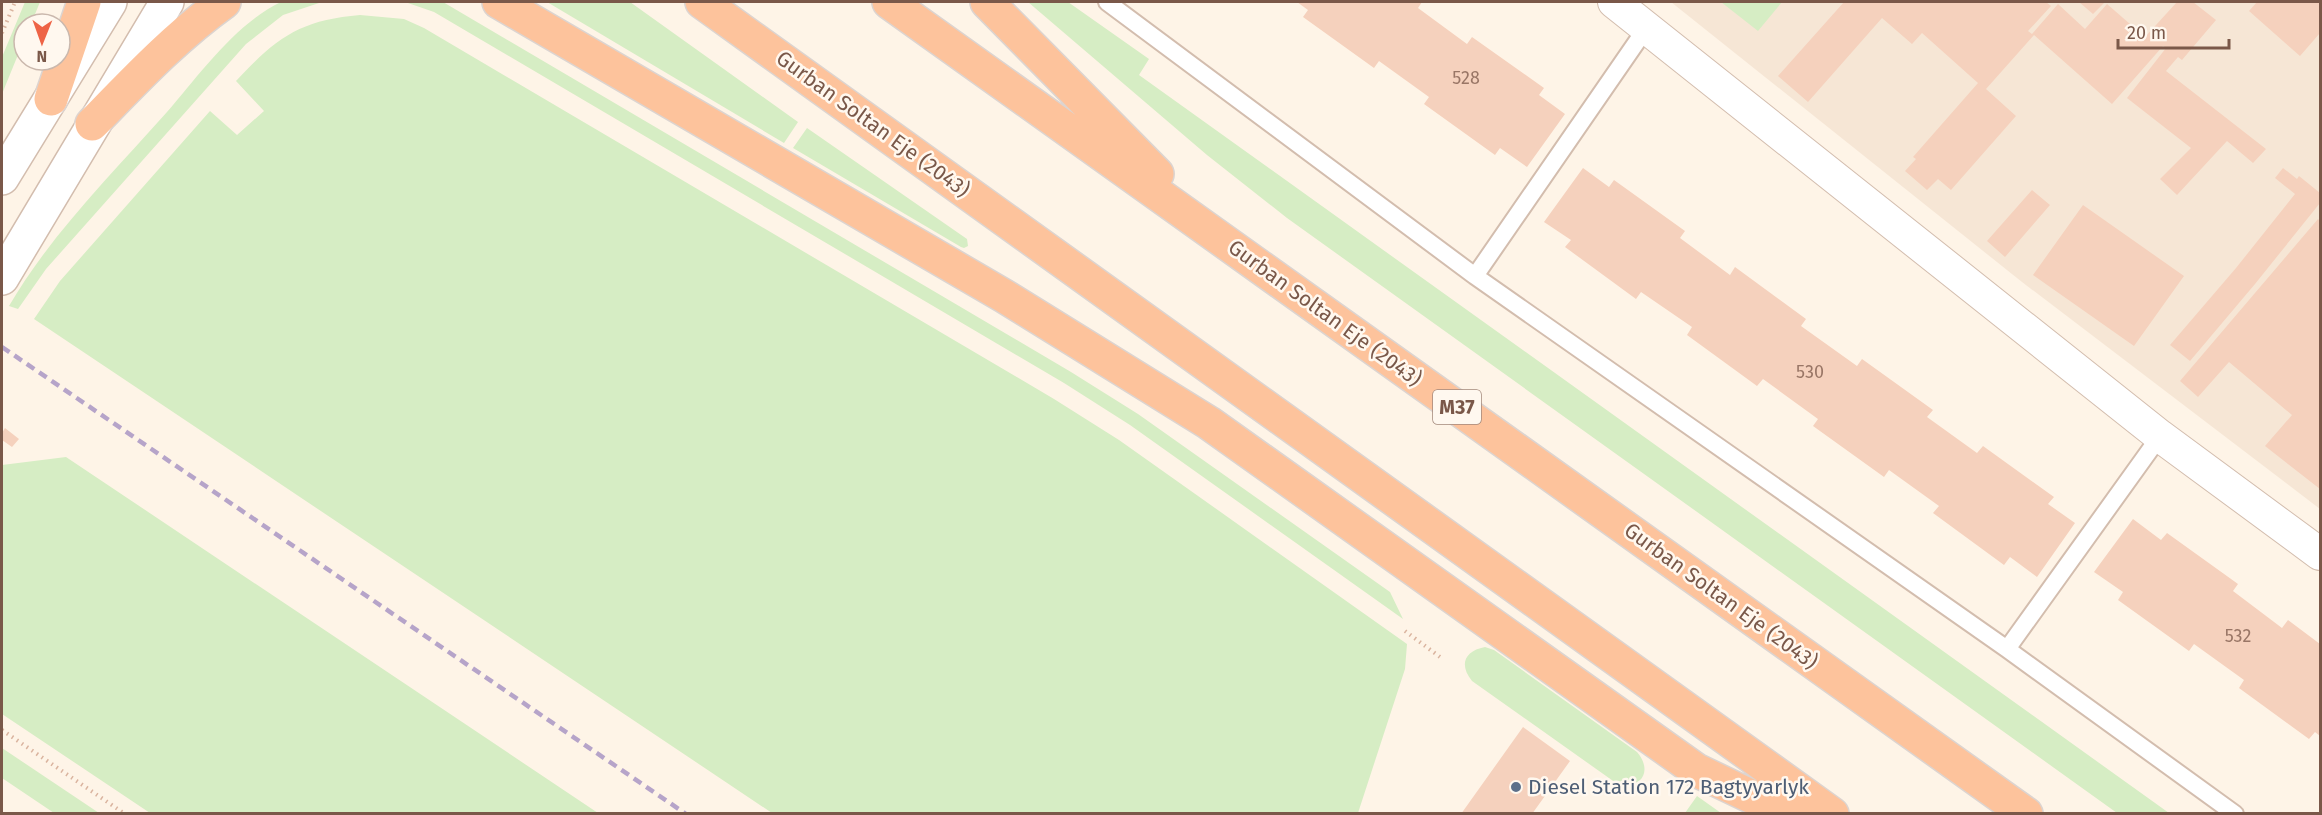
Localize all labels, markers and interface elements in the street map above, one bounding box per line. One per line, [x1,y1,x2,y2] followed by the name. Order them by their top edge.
[12,12,72,72] north arrow
[2118,12,2229,50] scale bar
[2127,22,2166,44] text: 20 m
[771,45,975,203] street label: Gurban Soltan Eje (2043)
[36,47,47,66] text: N
[1452,67,1480,89] house number: 528
[1223,234,1427,392] street label: Gurban Soltan Eje (2043)
[1796,361,1824,383] house number: 530
[1433,390,1481,424] road number: M37
[1619,517,1823,675] street label: Gurban Soltan Eje (2043)
[2225,625,2251,647] house number: 532
[1528,774,1809,800] place label: Diesel Station 172 Bagtyyarlyk
[1509,780,1523,794] marker: Diesel Station 172 Bagtyyarlyk

